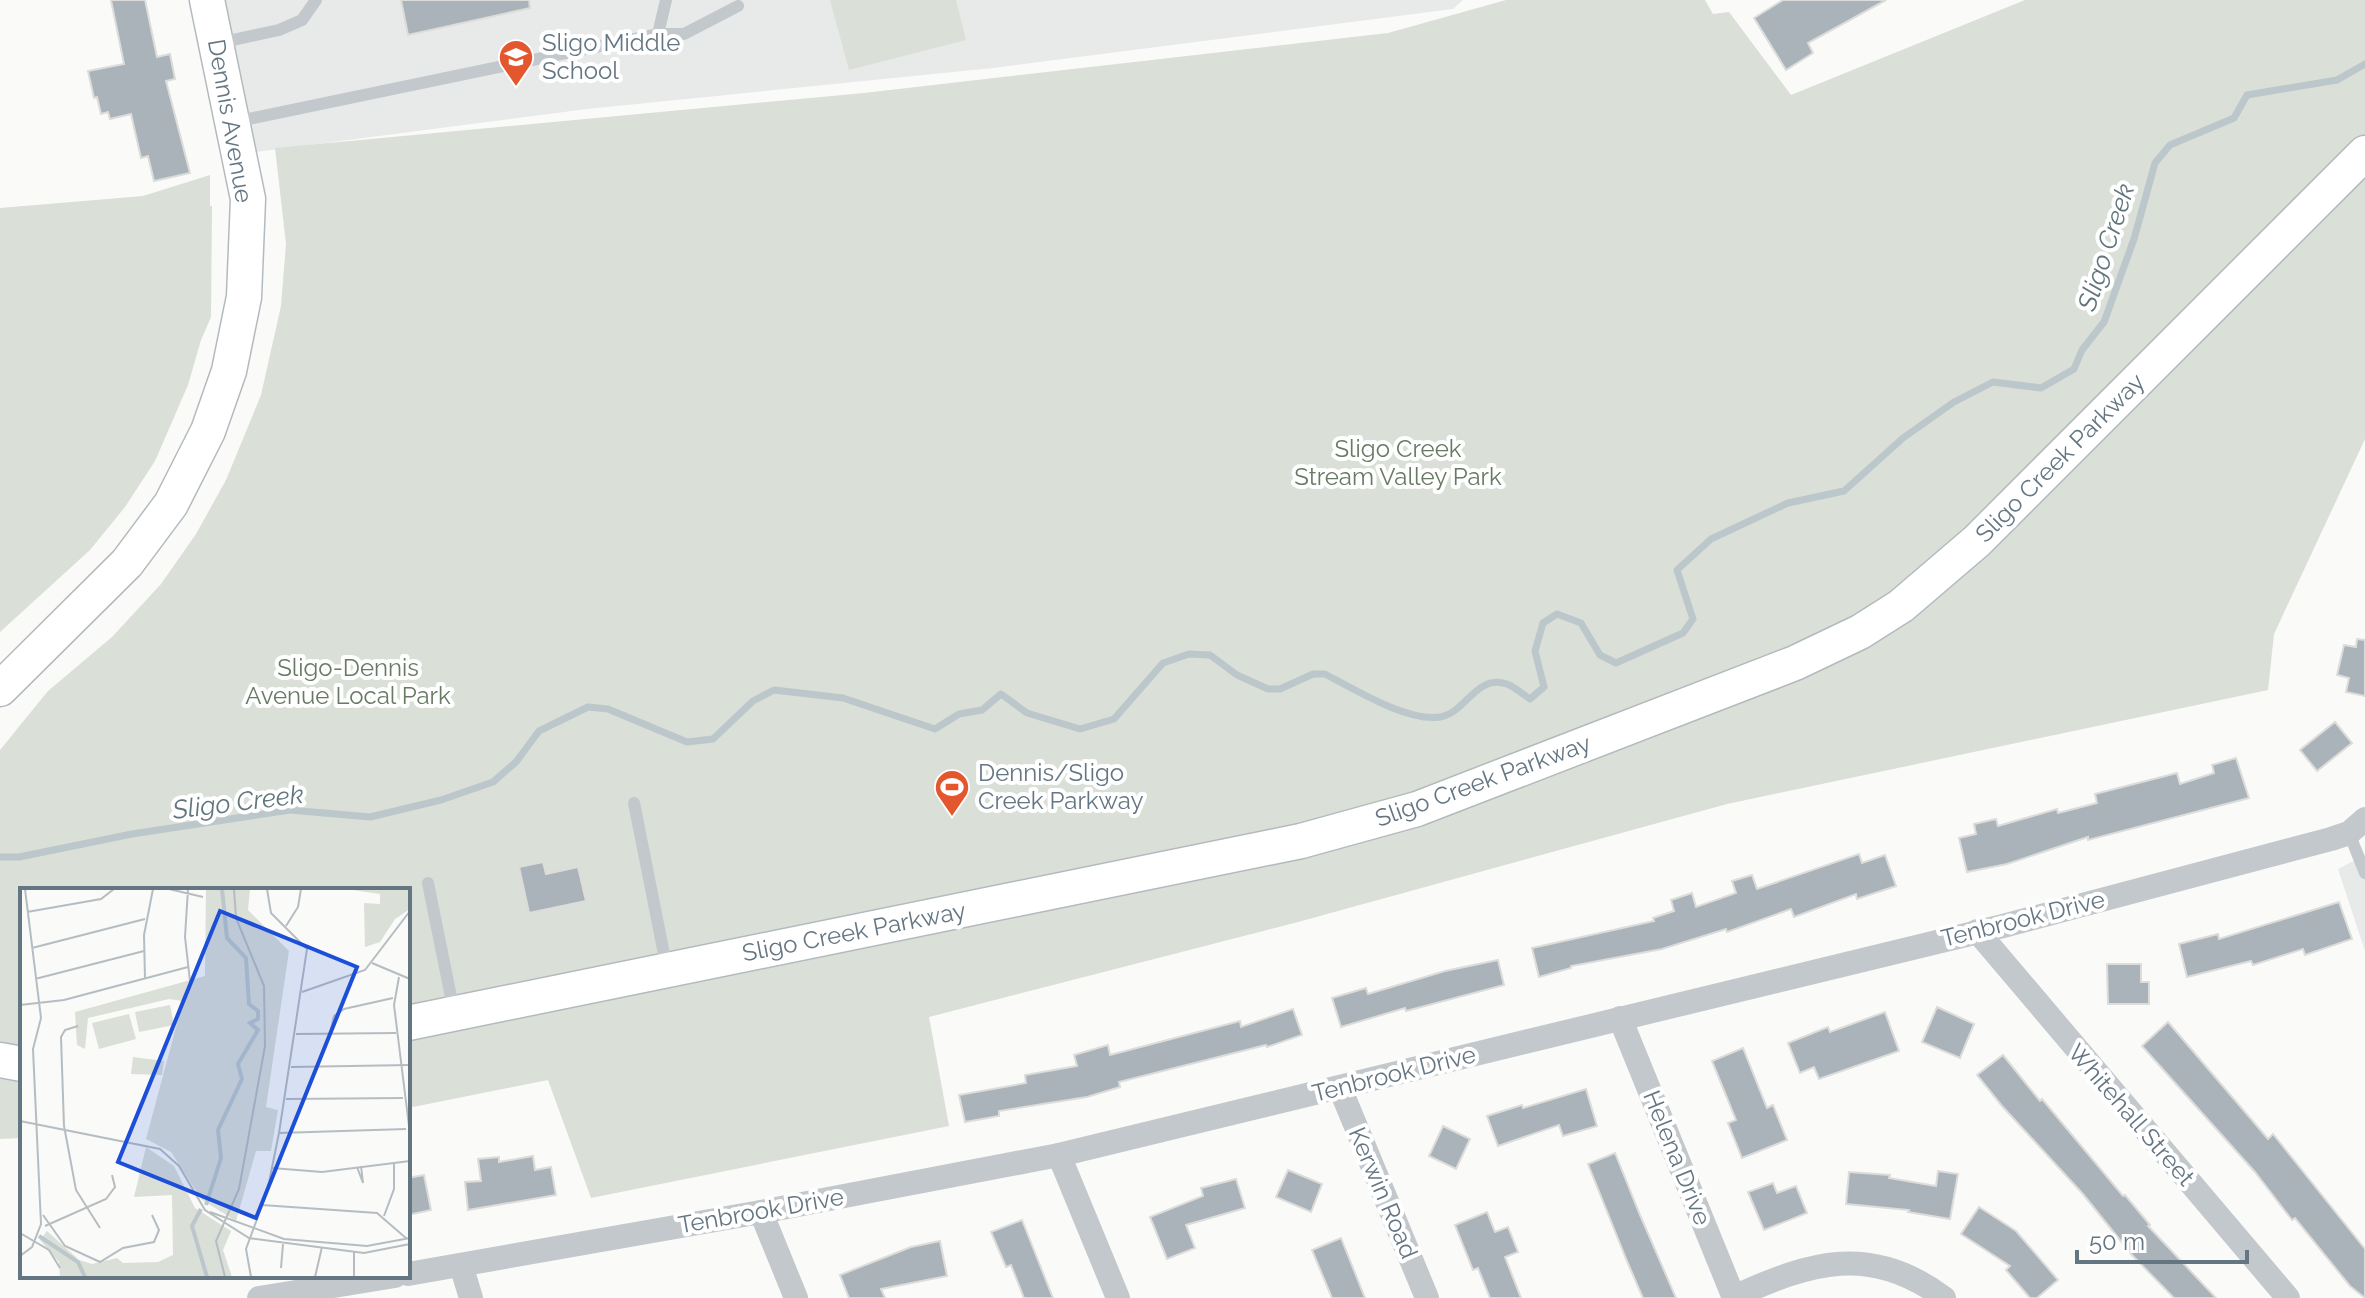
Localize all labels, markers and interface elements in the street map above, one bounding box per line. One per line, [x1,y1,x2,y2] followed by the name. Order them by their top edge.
[542,28,680,85] place label: Sligo Middle School
[202,37,259,205] street label: Dennis Avenue
[497,38,535,88] school or university icon: Sligo Middle School
[2071,180,2141,315] water label: Sligo Creek
[1969,367,2150,548] street label: Sligo Creek Parkway
[1294,434,1502,491] park label: Sligo Creek Stream Valley Park
[245,653,451,710] park label: Sligo-Dennis Avenue Local Park
[1371,728,1594,833] street label: Sligo Creek Parkway
[978,758,1143,815] place label: Dennis/Sligo Creek Parkway
[933,768,971,818] sports icon: Dennis/Sligo Creek Parkway
[170,779,305,825] water label: Sligo Creek
[1938,884,2108,953] street label: Tenbrook Drive
[20,888,410,1278] inset map
[740,896,968,967] street label: Sligo Creek Parkway
[2062,1038,2201,1191] street label: Whitehall Street
[1309,1039,1479,1108] street label: Tenbrook Drive
[1637,1086,1718,1229] street label: Helena Drive
[1343,1123,1424,1263] street label: Kerwin Road
[676,1182,846,1239] street label: Tenbrook Drive
[2077,1214,2247,1264] scale bar
[2089,1227,2145,1256] text: 50 m

